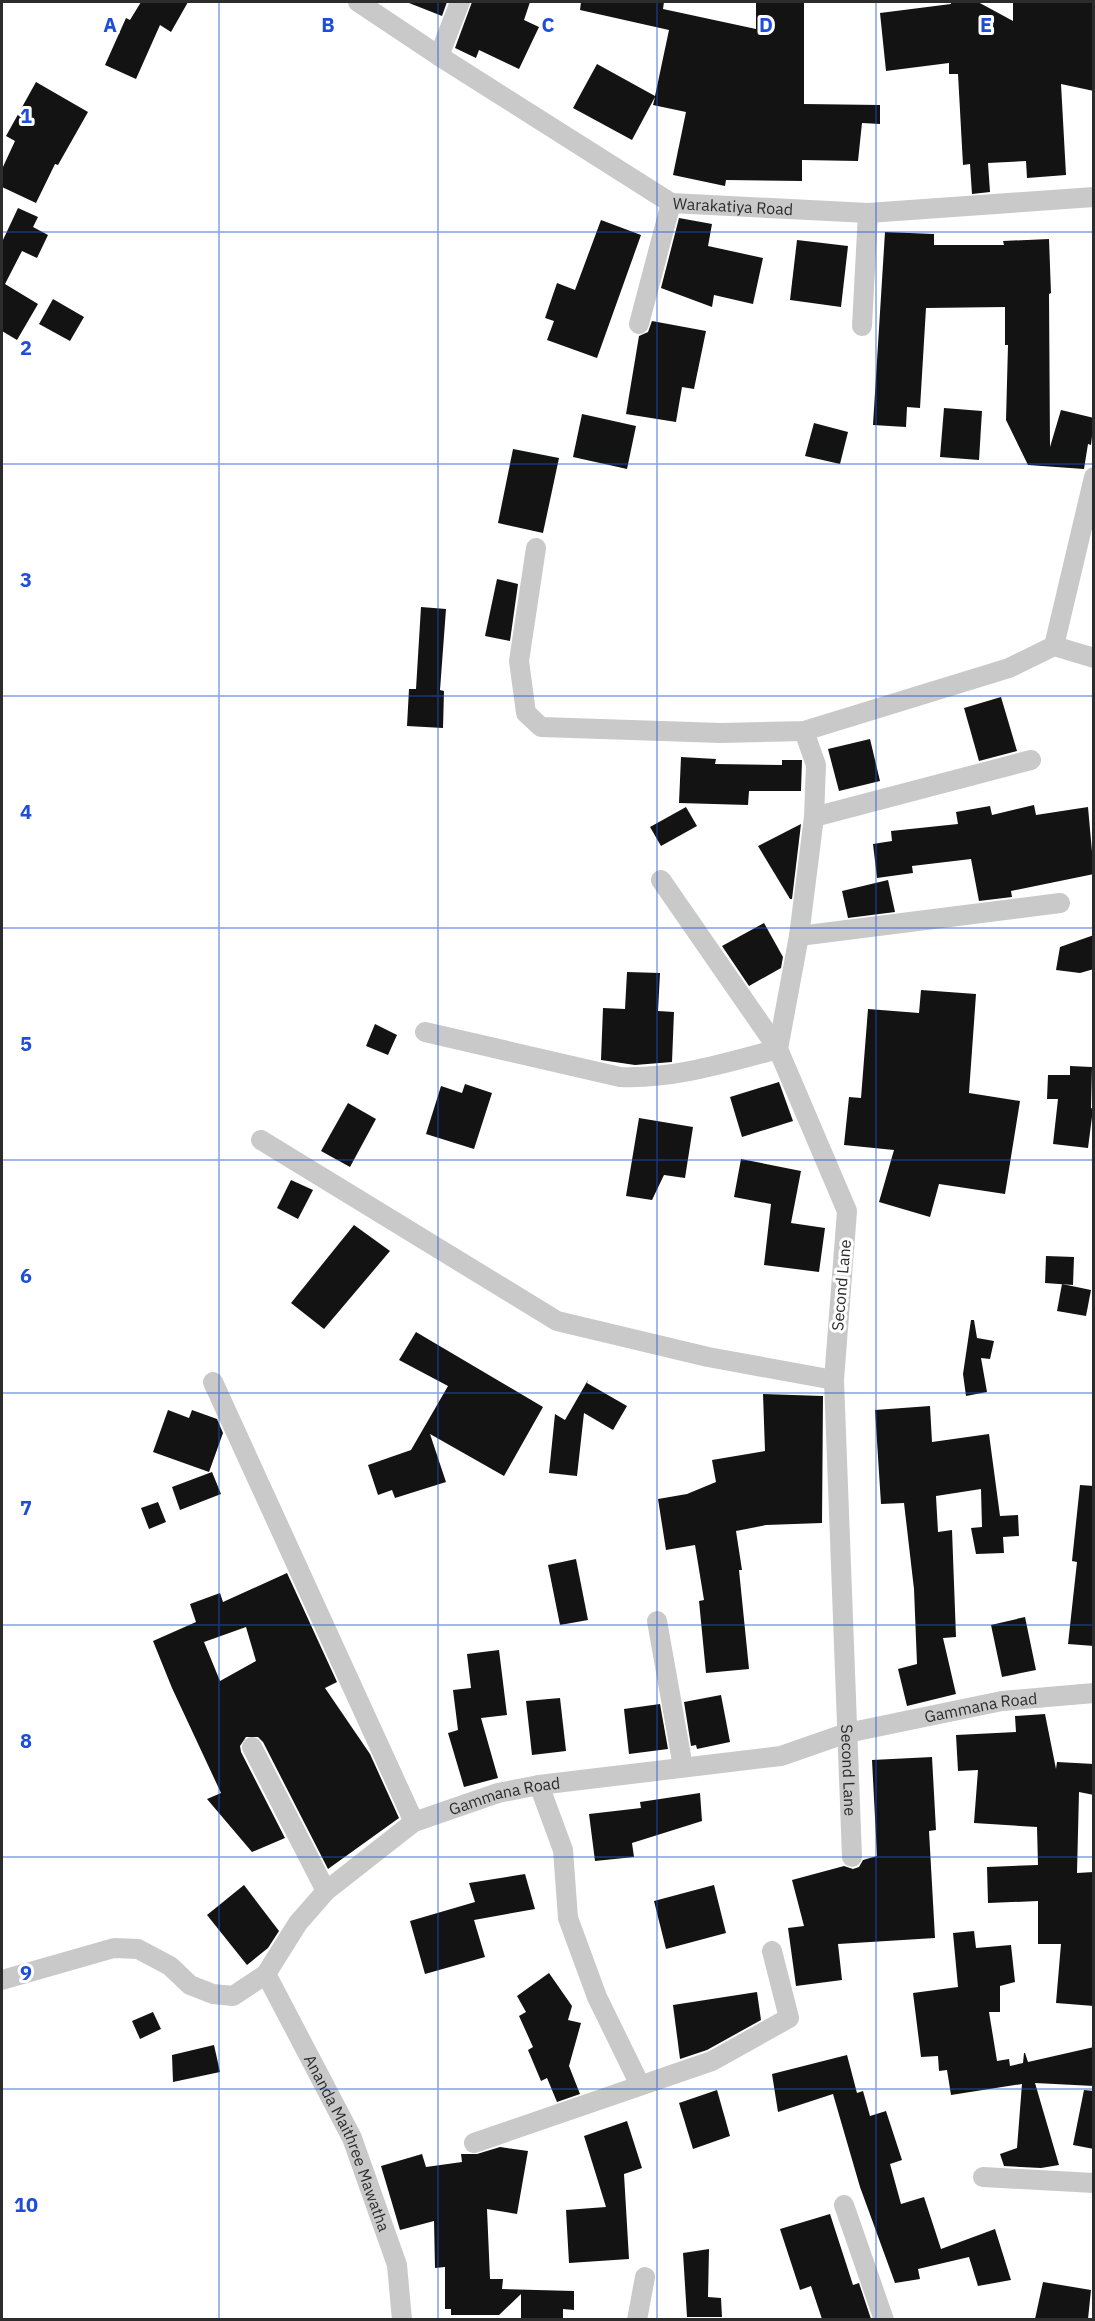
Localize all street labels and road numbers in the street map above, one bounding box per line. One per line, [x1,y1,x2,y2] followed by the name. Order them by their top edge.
[672,193,794,219] street label: Warakatiya Road
[827,1238,855,1331] street label: Second Lane
[923,1688,1038,1727] street label: Gammana Road
[837,1724,860,1817] street label: Second Lane
[446,1773,561,1819] street label: Gammana Road
[300,2051,395,2235] street label: Ananda Maithree Mawatha

